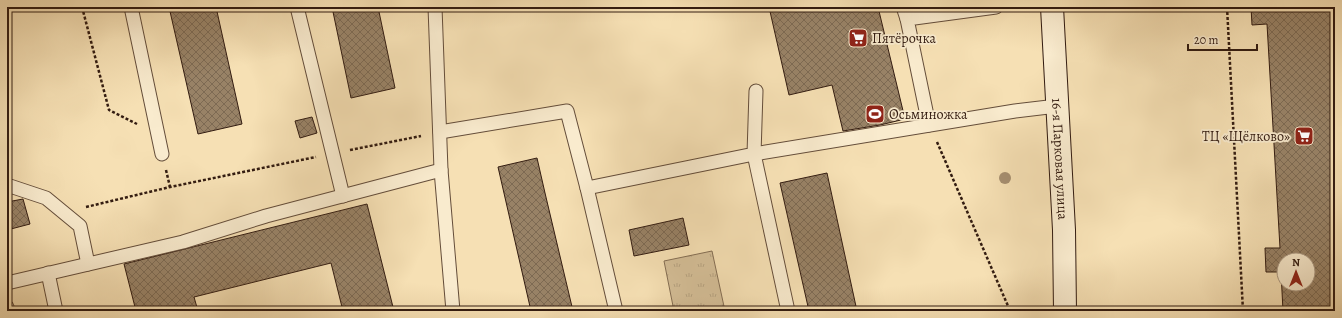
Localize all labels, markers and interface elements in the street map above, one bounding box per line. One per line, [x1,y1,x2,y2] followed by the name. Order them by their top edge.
[1188,26,1257,52] scale bar
[847,27,869,49] supermarket icon: Пятёрочка
[872,29,936,48] place label: Пятёрочка
[1194,32,1218,48] text: 20 m
[1047,97,1072,221] street label: 16-я Парковая улица
[864,103,886,125] sports icon: Осьминожка
[889,105,968,124] place label: Осьминожка
[1293,125,1315,147] supermarket icon: ТЦ «Щёлково»
[1202,127,1290,146] place label: ТЦ «Щёлково»
[1276,252,1316,292] north arrow
[1292,255,1300,270] text: N

